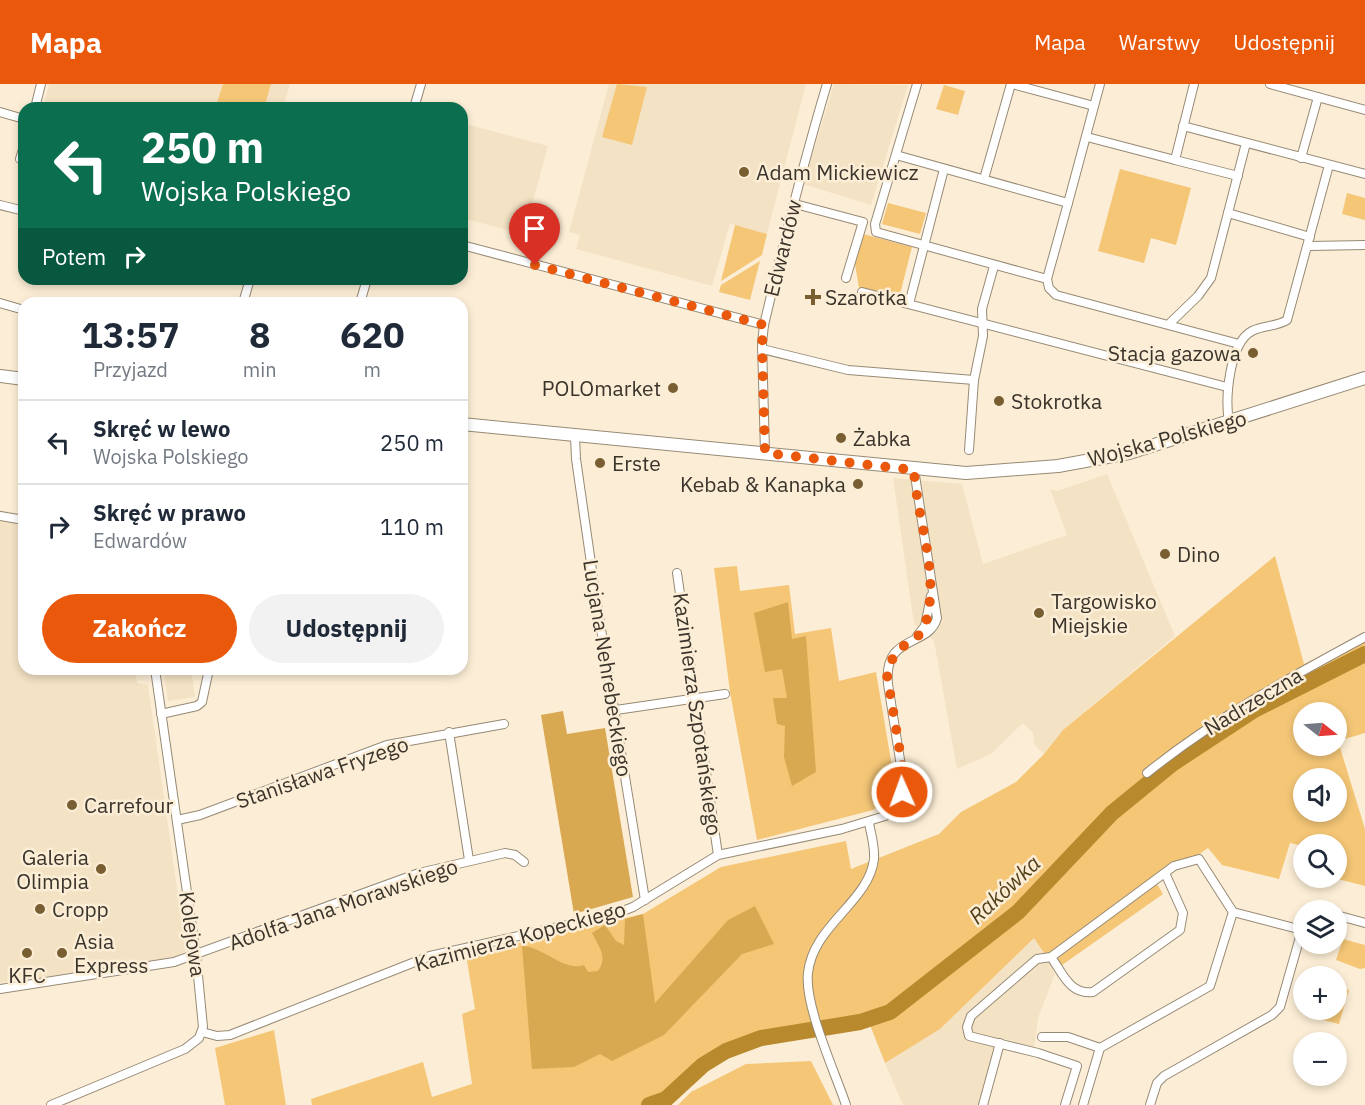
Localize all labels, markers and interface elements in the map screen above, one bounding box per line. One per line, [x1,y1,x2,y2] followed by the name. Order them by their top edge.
[30,24,102,61] text: Mapa
[1034,28,1086,56] text: Mapa
[1119,28,1200,56] text: Warstwy
[1233,28,1335,56] text: Udostępnij
[141,120,264,175] text: 250 m
[42,126,120,204] icon: left
[756,158,919,186] place label: Adam Mickiewicz
[737,165,751,179] marker: Adam Mickiewicz
[141,173,351,208] text: Wojska Polskiego
[756,197,808,299] street label: Edwardów
[509,203,560,265] pin
[518,212,551,245] icon: arrive
[118,240,151,273] icon: right
[42,242,106,271] text: Potem
[825,283,907,311] place label: Szarotka
[806,290,820,304] marker: Szarotka
[81,311,180,358] text: 13:57
[249,311,271,358] text: 8
[340,311,405,358] text: 620
[1108,339,1241,367] place label: Stacja gazowa
[1246,346,1260,360] marker: Stacja gazowa
[93,356,168,383] text: Przyjazd
[243,356,277,383] text: min
[364,356,381,383] text: m
[542,374,661,402] place label: POLOmarket
[666,381,680,395] marker: POLOmarket
[1011,387,1102,415] place label: Stokrotka
[992,394,1006,408] marker: Stokrotka
[1084,403,1250,473] street label: Wojska Polskiego
[93,414,230,443] text: Skręć w lewo
[853,424,911,452] place label: Żabka
[42,426,75,459] icon: left
[380,428,444,457] text: 250 m
[834,431,848,445] marker: Żabka
[93,443,249,470] text: Wojska Polskiego
[612,449,661,477] place label: Erste
[593,456,607,470] marker: Erste
[680,470,846,498] place label: Kebab & Kanapka
[851,477,865,491] marker: Kebab & Kanapka
[93,498,246,527] text: Skręć w prawo
[42,510,75,543] icon: right
[380,512,444,541] text: 110 m
[93,527,187,554] text: Edwardów
[1177,540,1220,568] place label: Dino
[1158,547,1172,561] marker: Dino
[577,557,639,779] street label: Lucjana Nehrebeckiego
[1051,587,1157,639] place label: Targowisko Miejskie
[667,591,729,837] street label: Kazimierza Szpotańskiego
[42,594,237,663] button: Zakończ
[249,594,444,663] button: Udostępnij
[1032,606,1046,620] marker: Targowisko Miejskie
[1198,661,1308,741] street label: Nadrzeczna
[1293,702,1347,756] north arrow
[1293,702,1347,1086] map controls
[232,729,412,815] street label: Stanisława Fryzego
[870,760,934,824] position arrow
[1293,768,1347,822] button: sound
[84,791,174,819] place label: Carrefour
[65,798,79,812] marker: Carrefour
[1293,834,1347,888] button: search
[16,843,89,895] place label: Galeria Olimpia
[962,848,1046,930] water label: Rakówka
[225,852,461,956] street label: Adolfa Jana Morawskiego
[94,862,108,876] marker: Galeria Olimpia
[173,890,213,978] street label: Kolejowa
[411,894,629,978] street label: Kazimierza Kopeckiego
[52,895,109,923] place label: Cropp
[1293,900,1347,954] button: layers
[33,902,47,916] marker: Cropp
[74,927,149,979] place label: Asia Express
[20,946,34,960] marker: KFC
[55,946,69,960] marker: Asia Express
[8,961,46,989] place label: KFC
[1293,966,1347,1020] button: +
[1293,1032,1347,1086] button: −

